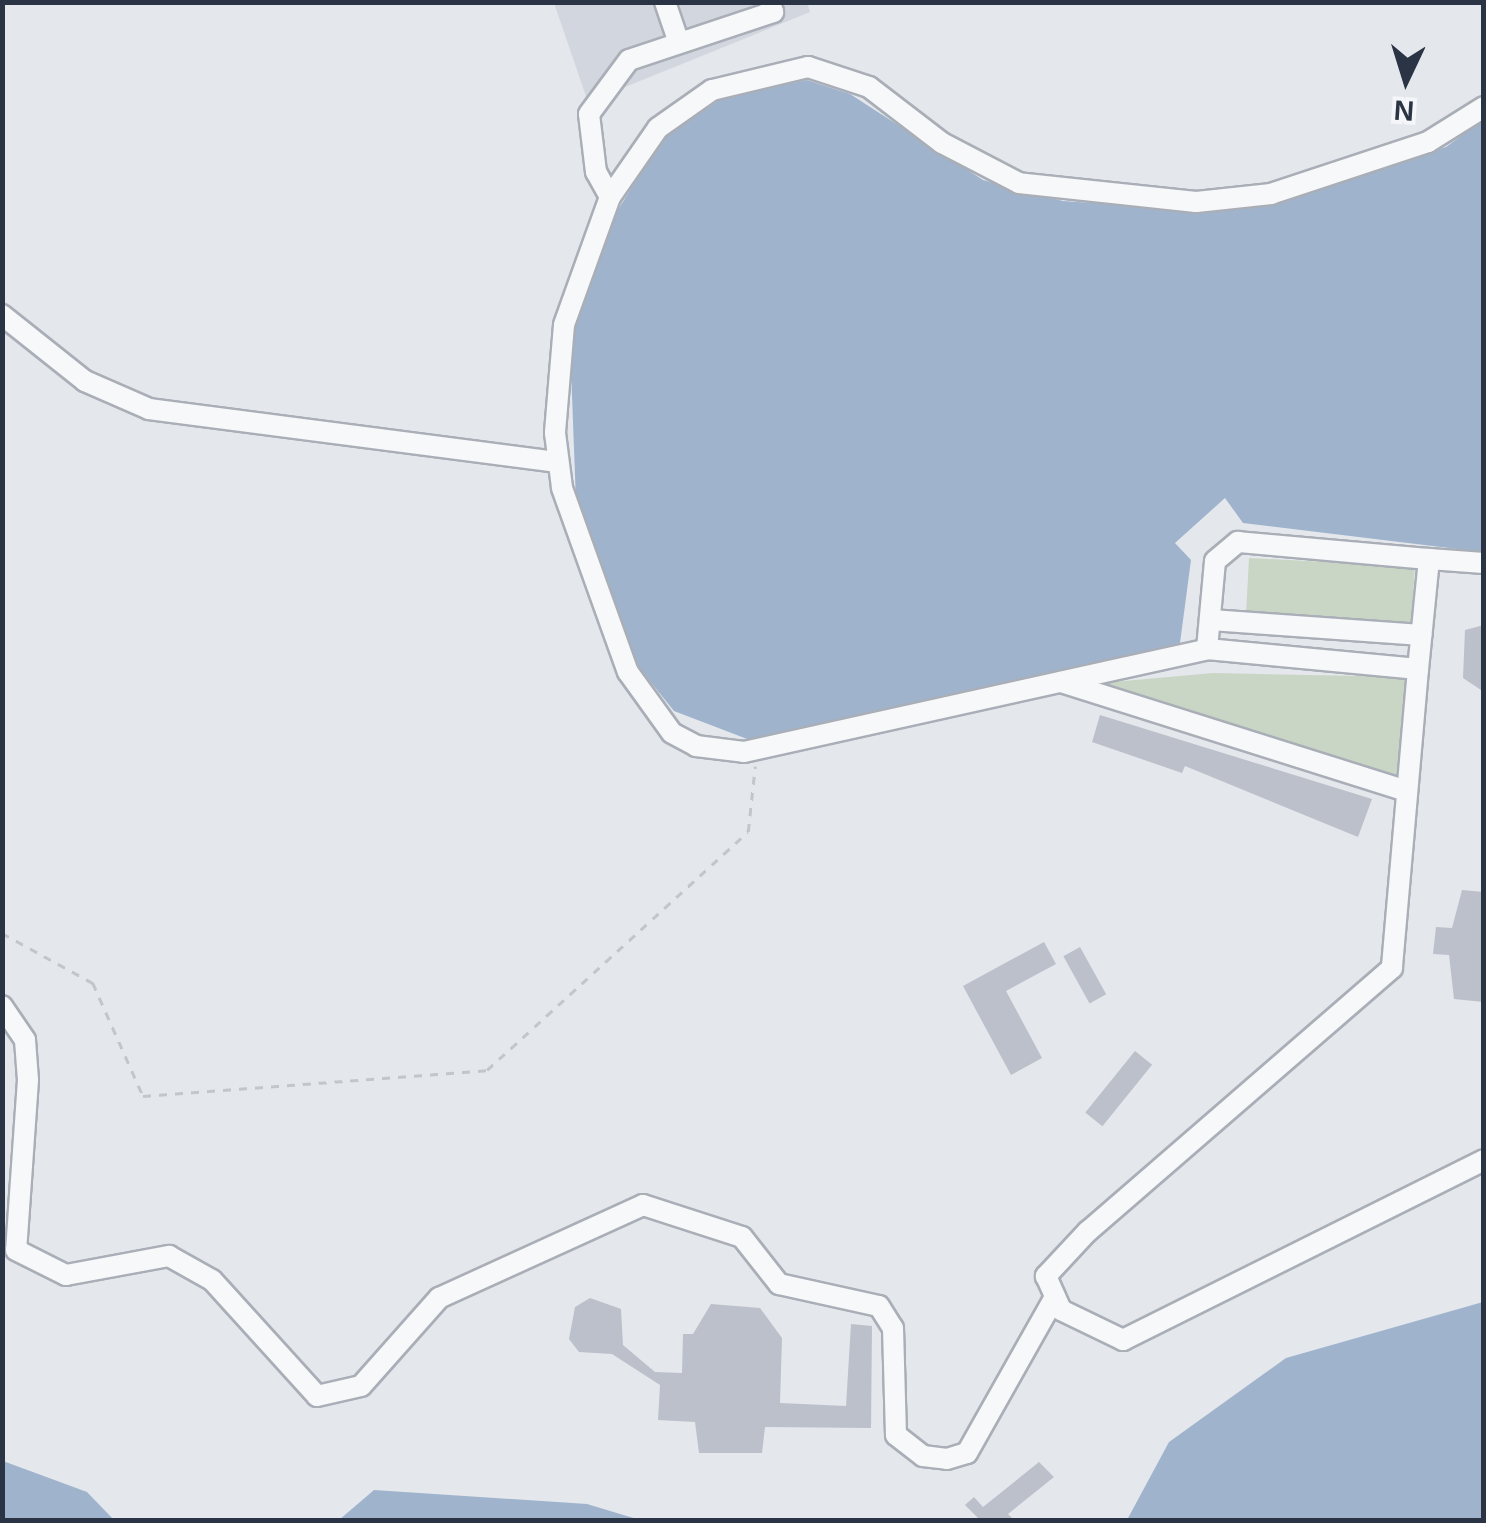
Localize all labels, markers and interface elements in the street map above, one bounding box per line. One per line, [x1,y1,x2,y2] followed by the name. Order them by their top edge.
[1356,30,1456,130] north arrow
[1393,94,1415,127] text: N

